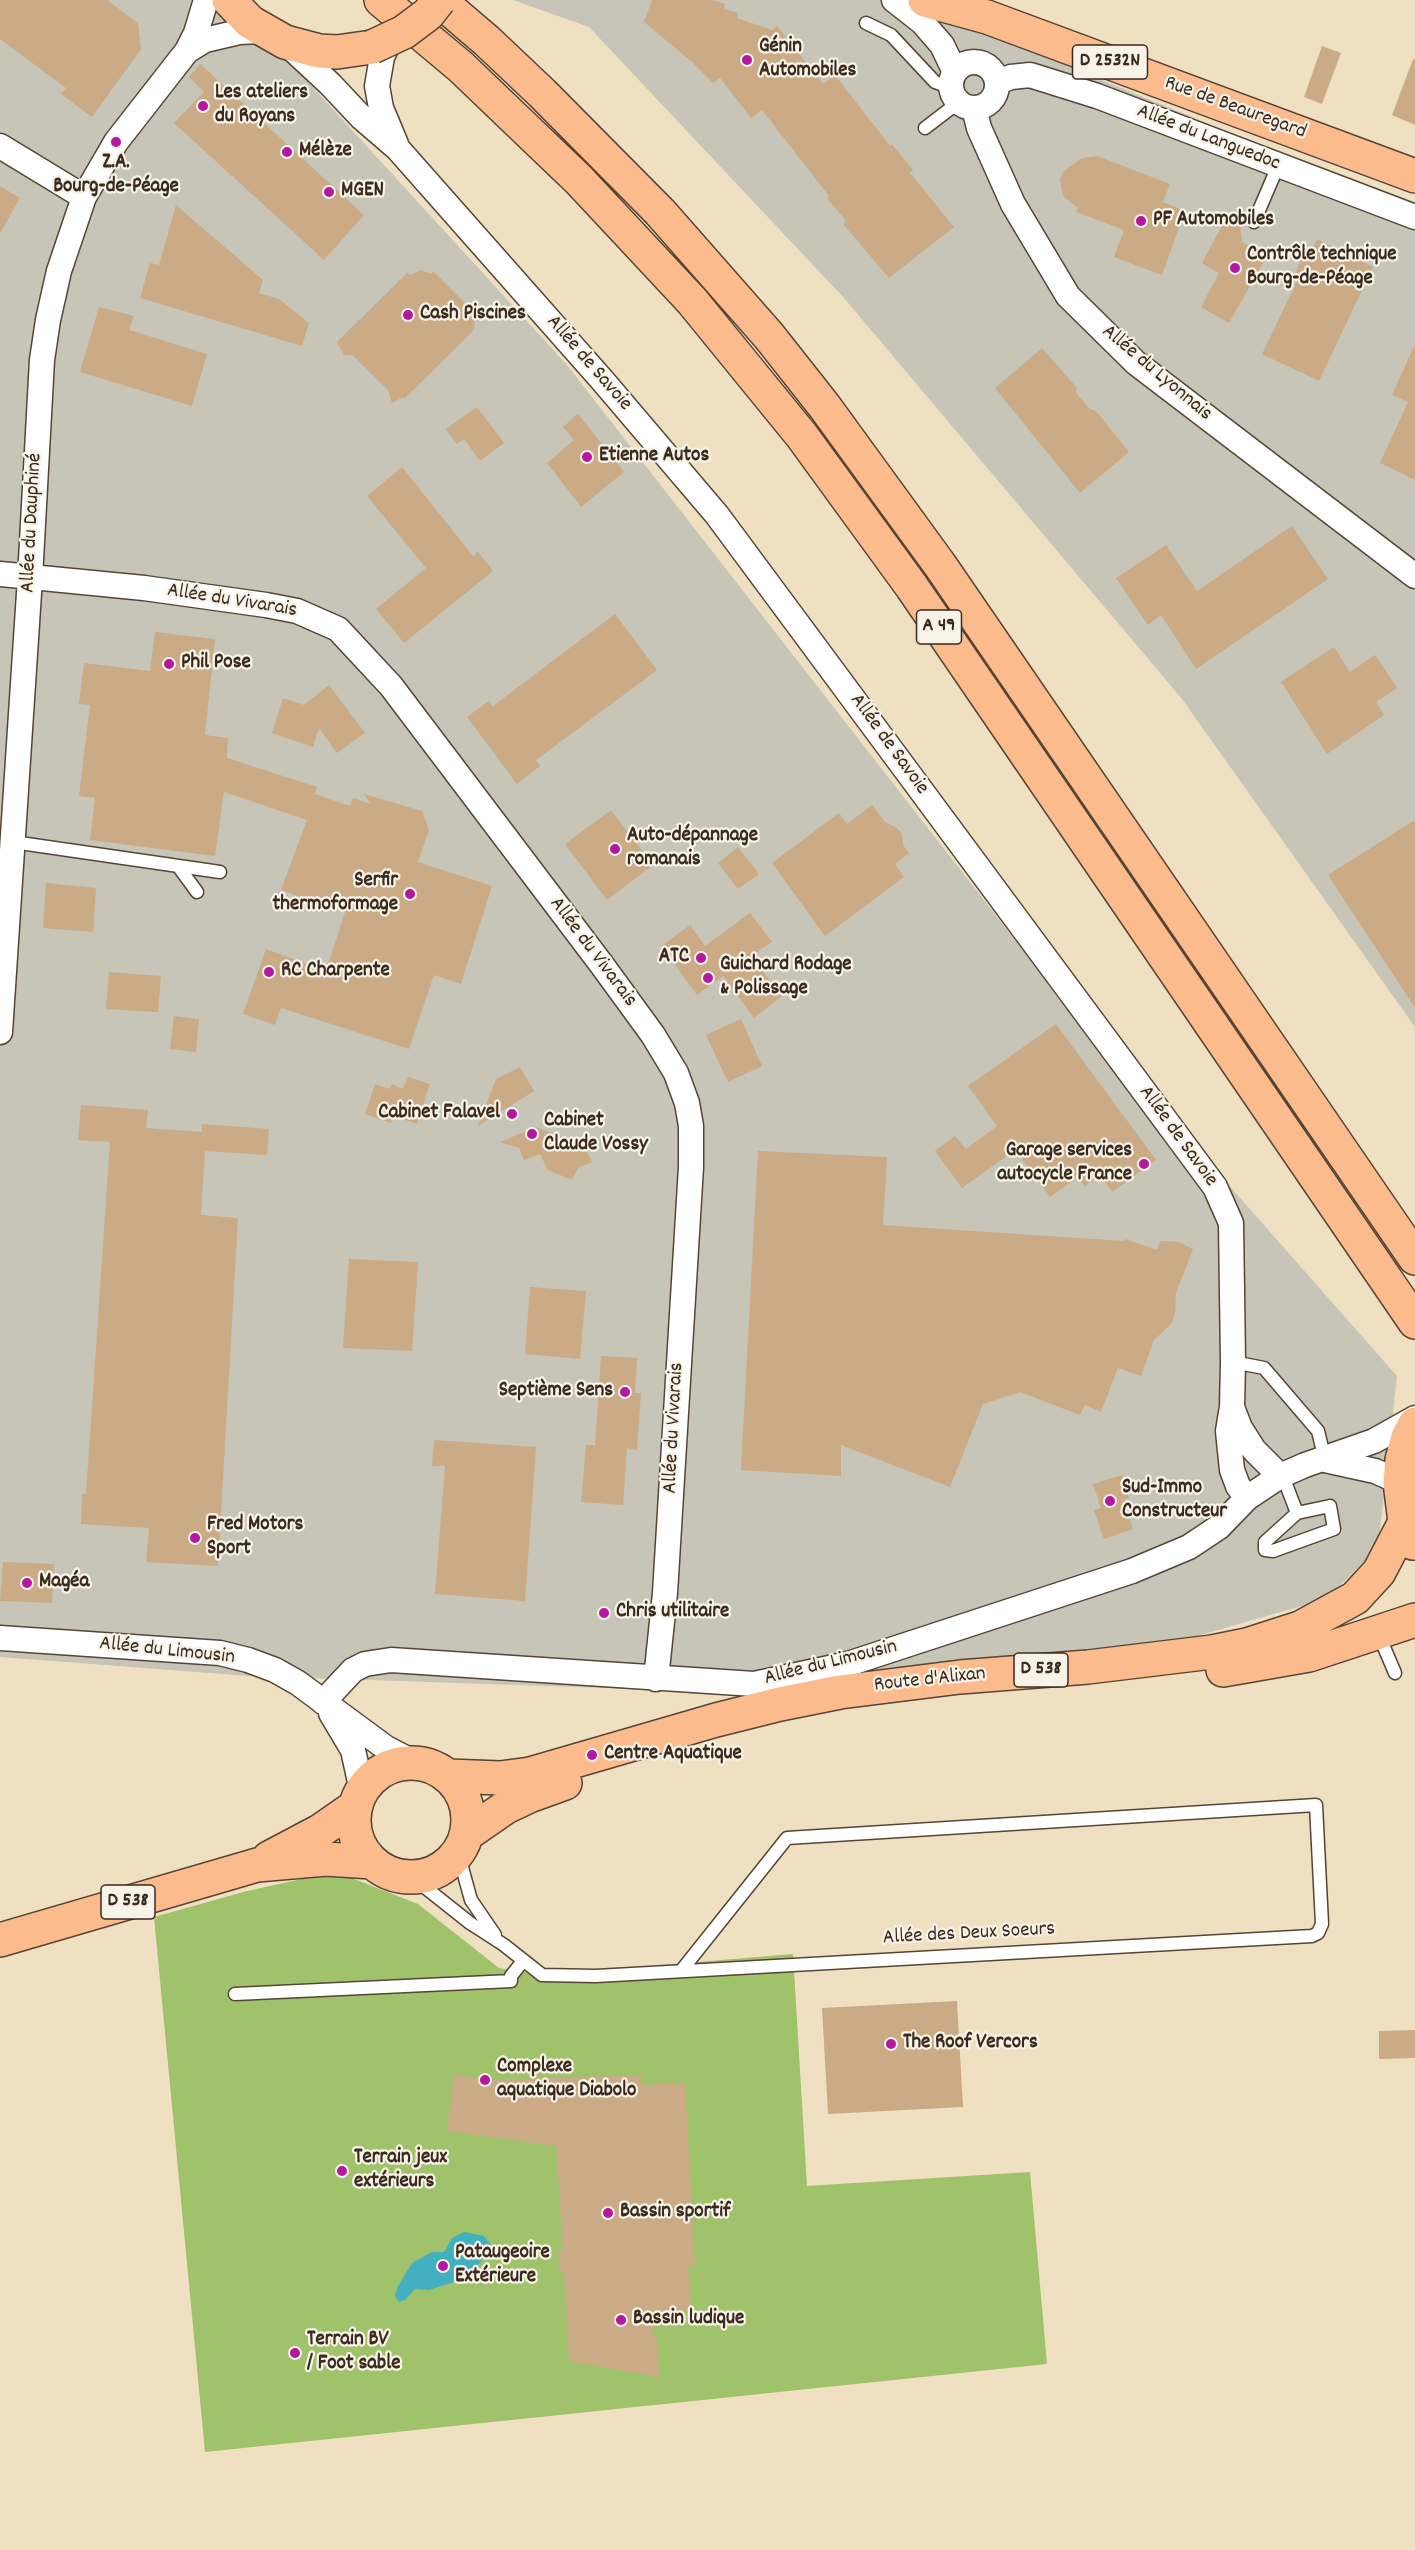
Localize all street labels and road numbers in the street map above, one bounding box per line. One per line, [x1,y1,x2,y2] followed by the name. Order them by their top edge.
[1072,45,1148,79] road number: D 2532N
[1161,72,1309,146] street label: Rue de Beauregard
[1133,100,1283,178] street label: Allée du Languedoc
[540,311,636,417] street label: Allée de Savoie
[1096,320,1216,428] street label: Allée du Lyonnais
[17,452,49,594] street label: Allée du Dauphiné
[165,579,299,625] street label: Allée du Vivarais
[916,610,962,644] road number: A 49
[843,690,933,800] street label: Allée de Savoie
[542,893,642,1013] street label: Allée du Vivarais
[1132,1082,1222,1192] street label: Allée de Savoie
[659,1362,691,1494] street label: Allée du Vivarais
[98,1632,236,1672] street label: Allée du Limousin
[762,1635,900,1693] street label: Allée du Limousin
[1014,1653,1068,1687] road number: D 538
[873,1663,987,1699] street label: Route d'Alixan
[101,1885,155,1919] road number: D 538
[882,1918,1056,1952] street label: Allée des Deux Soeurs

